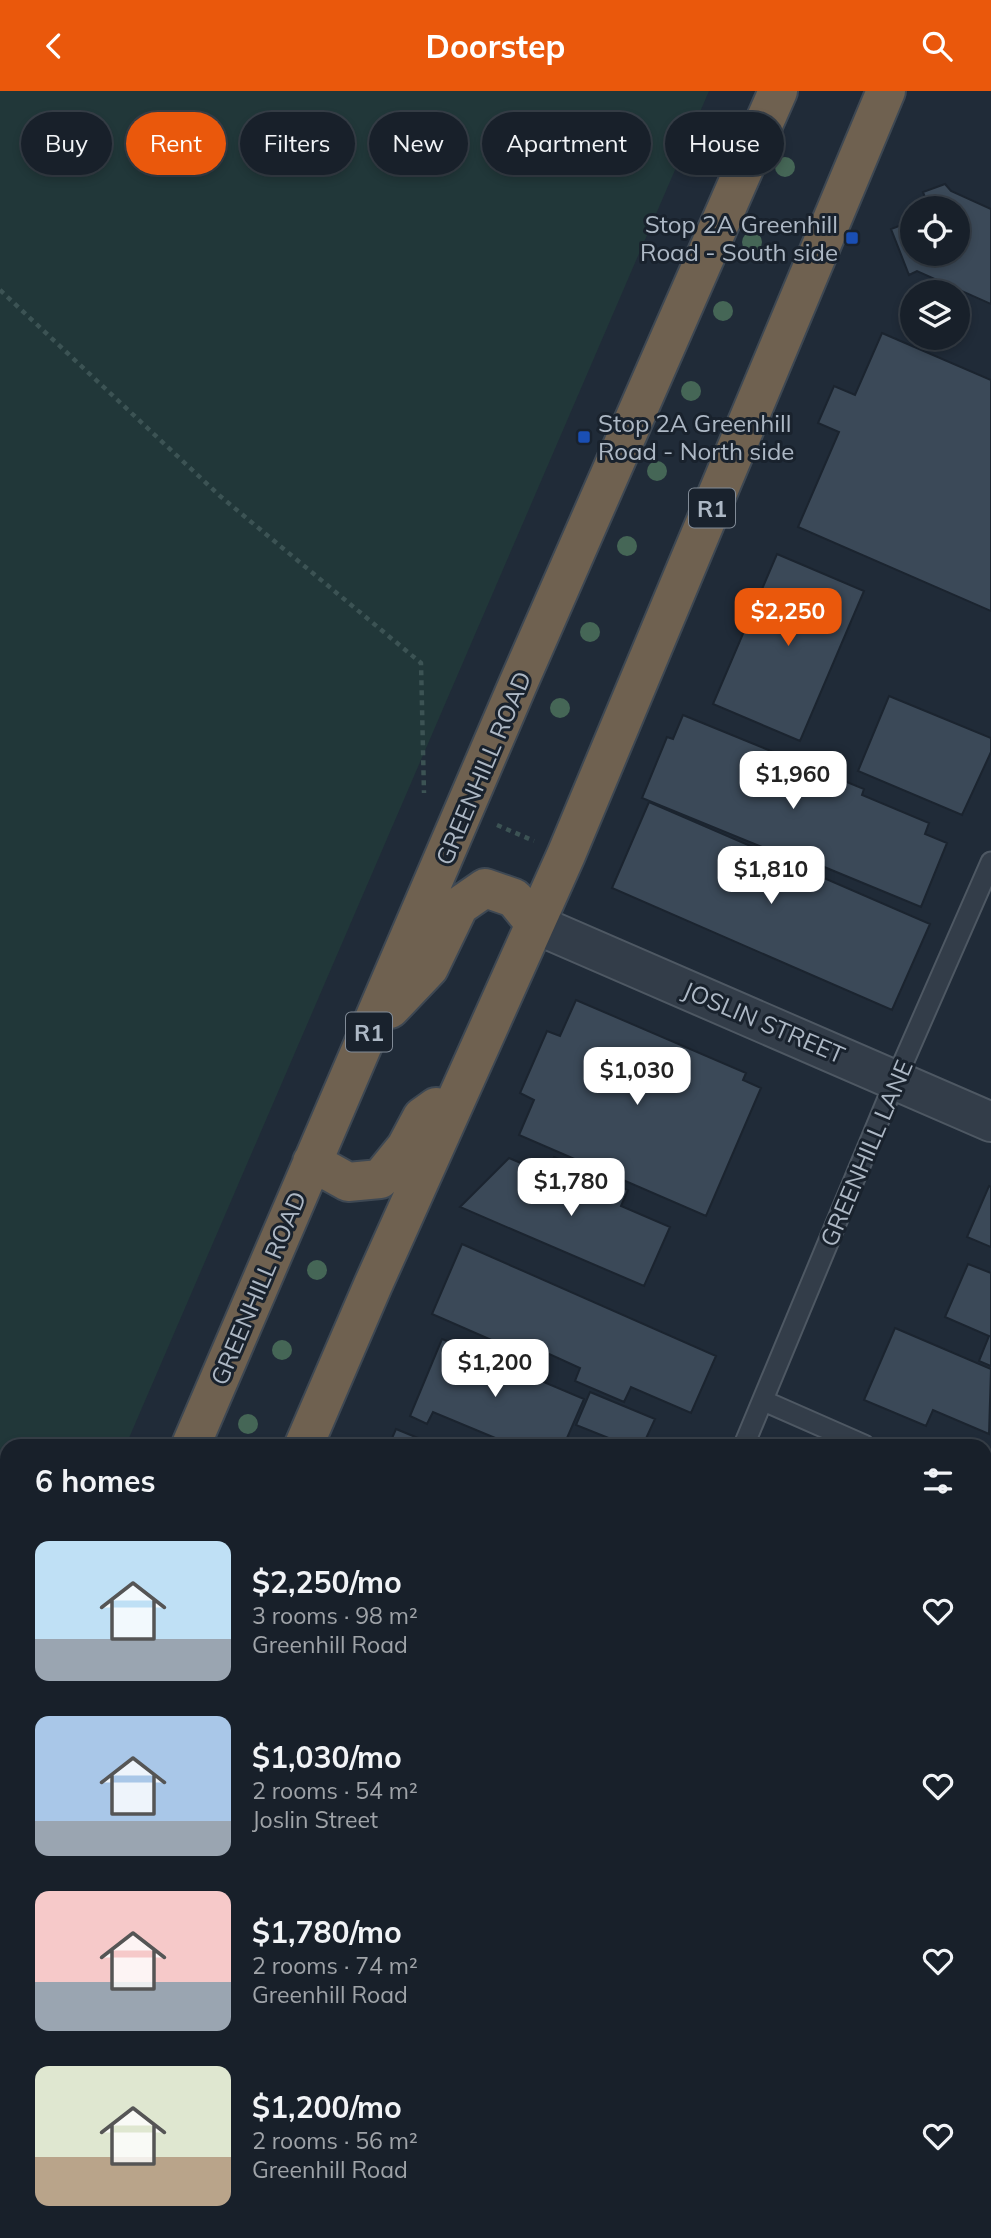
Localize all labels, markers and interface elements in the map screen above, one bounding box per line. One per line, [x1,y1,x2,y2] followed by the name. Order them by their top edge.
[426,26,565,66] text: Doorstep
[35,27,73,65] icon: back
[918,27,956,65] icon: search
[21,112,112,175] chip: Buy
[126,112,226,175] chip: Rent
[240,112,355,175] chip: Filters
[369,112,468,175] chip: New
[482,112,651,175] chip: Apartment
[665,112,784,175] chip: House
[900,196,970,350] map controls
[900,196,970,266] button: locate
[640,209,838,267] place label: Stop 2A Greenhill Road - South side
[844,230,860,246] marker: Stop 2A Greenhill Road - South side
[900,280,970,350] button: layers
[598,408,794,466] place label: Stop 2A Greenhill Road - North side
[576,429,592,445] marker: Stop 2A Greenhill Road - North side
[689,489,735,527] road number: R1
[731,589,845,648] pin: $2,250
[751,596,825,625] text: $2,250
[429,667,537,869] street label: GREENHILL ROAD
[736,751,850,811] pin: $1,960
[756,759,830,788] text: $1,960
[714,847,828,906] pin: $1,810
[734,854,808,883] text: $1,810
[679,974,850,1070] street label: JOSLIN STREET
[346,1013,392,1051] road number: R1
[580,1047,694,1107] pin: $1,030
[600,1055,674,1084] text: $1,030
[813,1055,919,1251] street label: GREENHILL LANE
[514,1159,628,1218] pin: $1,780
[534,1166,608,1195] text: $1,780
[204,1187,312,1389] street label: GREENHILL ROAD
[438,1339,552,1399] pin: $1,200
[458,1347,532,1376] text: $1,200
[35,1462,156,1500] text: 6 homes
[919,1462,957,1500] icon: filters
[252,1563,402,1601] text: $2,250/mo
[91,1569,175,1653] icon: home
[919,1592,957,1630] icon: heart
[252,1601,418,1630] text: 3 rooms · 98 m²
[252,1630,408,1659] text: Greenhill Road
[252,1738,402,1776] text: $1,030/mo
[91,1744,175,1828] icon: home
[919,1767,957,1805] icon: heart
[252,1776,418,1805] text: 2 rooms · 54 m²
[252,1805,378,1834] text: Joslin Street
[252,1913,402,1951] text: $1,780/mo
[91,1919,175,2003] icon: home
[919,1942,957,1980] icon: heart
[252,1951,418,1980] text: 2 rooms · 74 m²
[252,1980,408,2009] text: Greenhill Road
[252,2088,402,2126] text: $1,200/mo
[91,2094,175,2178] icon: home
[919,2117,957,2155] icon: heart
[252,2126,418,2155] text: 2 rooms · 56 m²
[252,2155,408,2184] text: Greenhill Road

